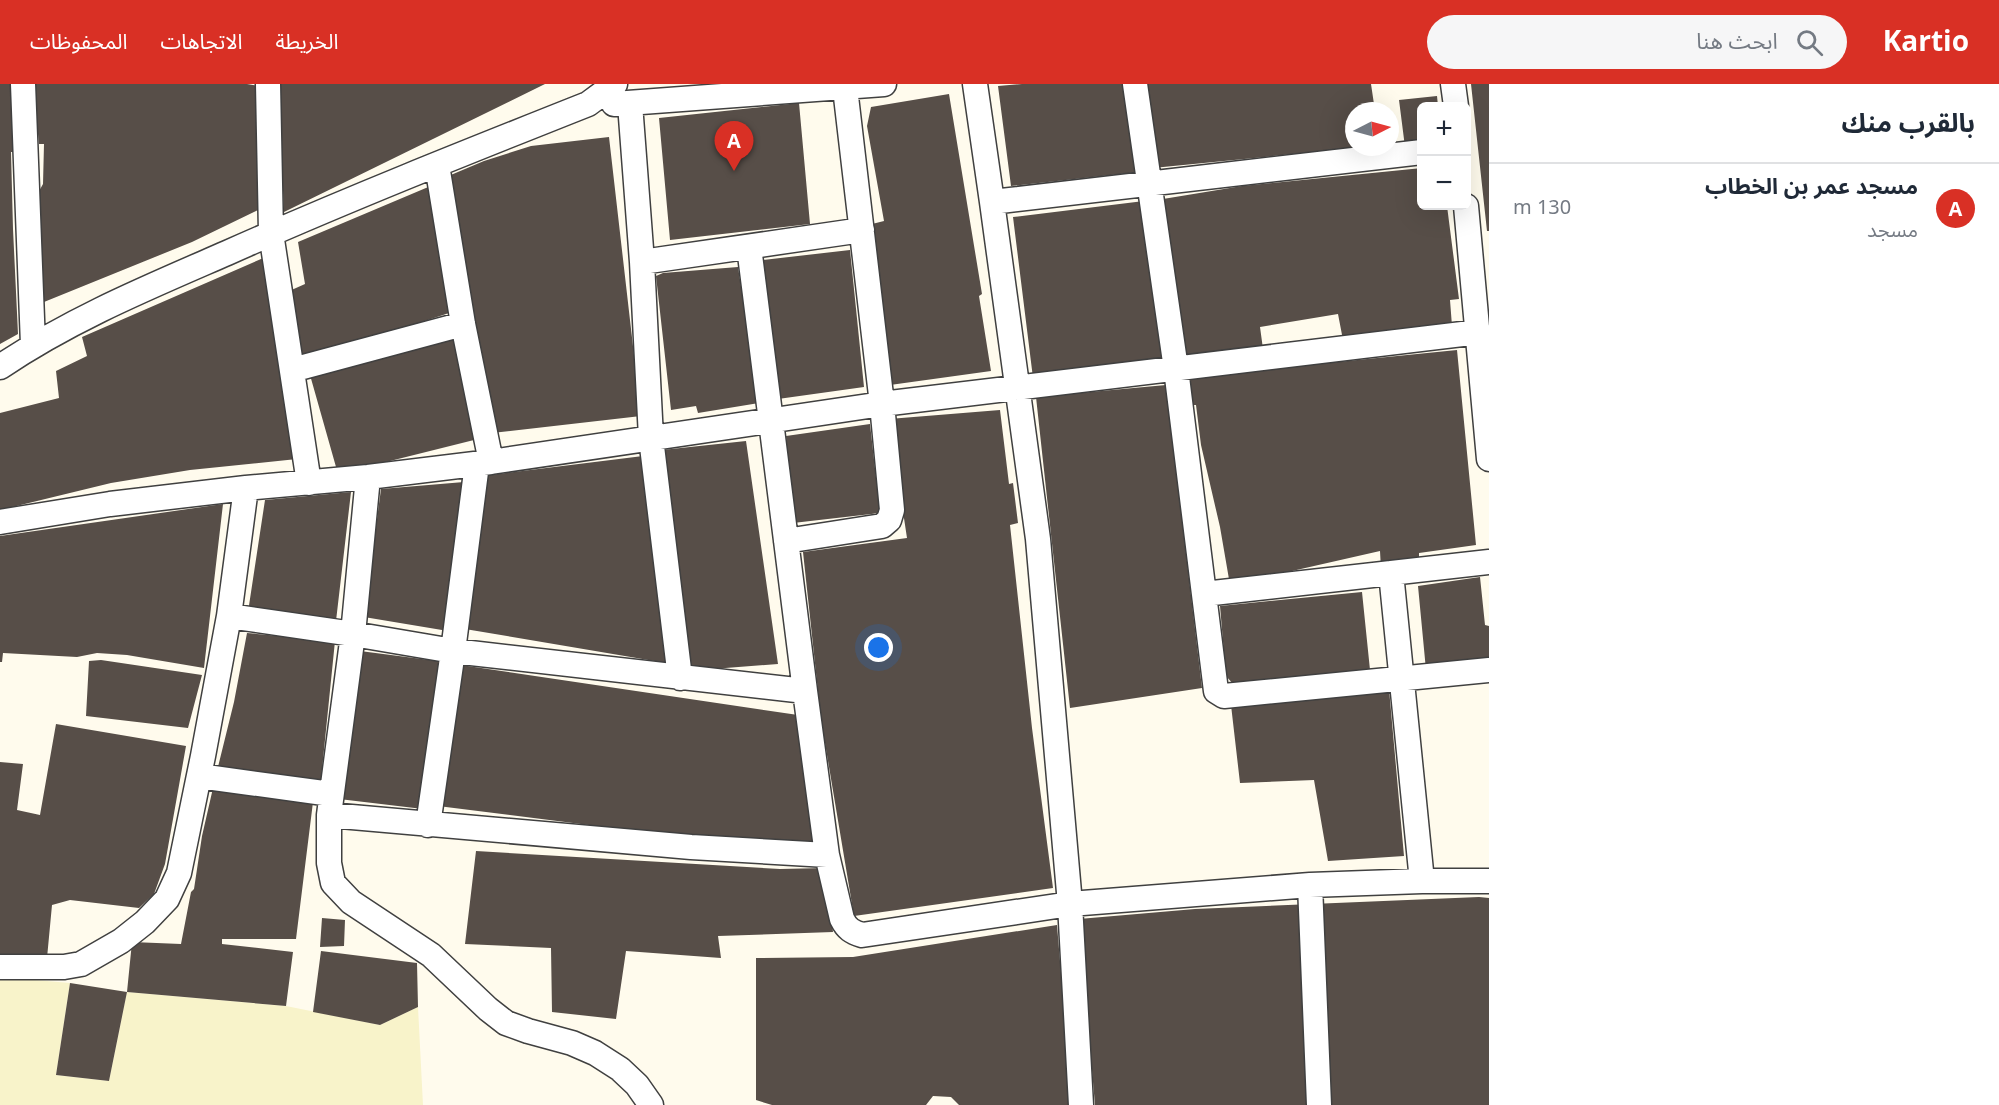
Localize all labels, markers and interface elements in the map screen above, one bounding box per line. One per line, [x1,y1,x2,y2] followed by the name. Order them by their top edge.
[1883,13,1969,72] text: Kartio
[1427,15,1847,69] search box
[1696,19,1778,65] text: ابحث هنا
[30,20,127,64] text: المحفوظات
[160,20,242,64] text: الاتجاهات
[275,20,338,64] text: الخريطة
[1793,26,1826,59] icon: search
[1841,96,1975,151] text: بالقرب منك
[1345,102,1399,156] north arrow
[1417,102,1471,210] map controls
[1417,102,1471,156] button: +
[714,122,754,171] pin: A
[1417,156,1471,210] button: −
[1705,164,1918,210] text: مسجد عمر بن الخطاب
[1513,187,1571,229] text: 130 m
[1949,189,1962,231] text: A
[1867,210,1918,252] text: مسجد
[864,633,893,662] your location

